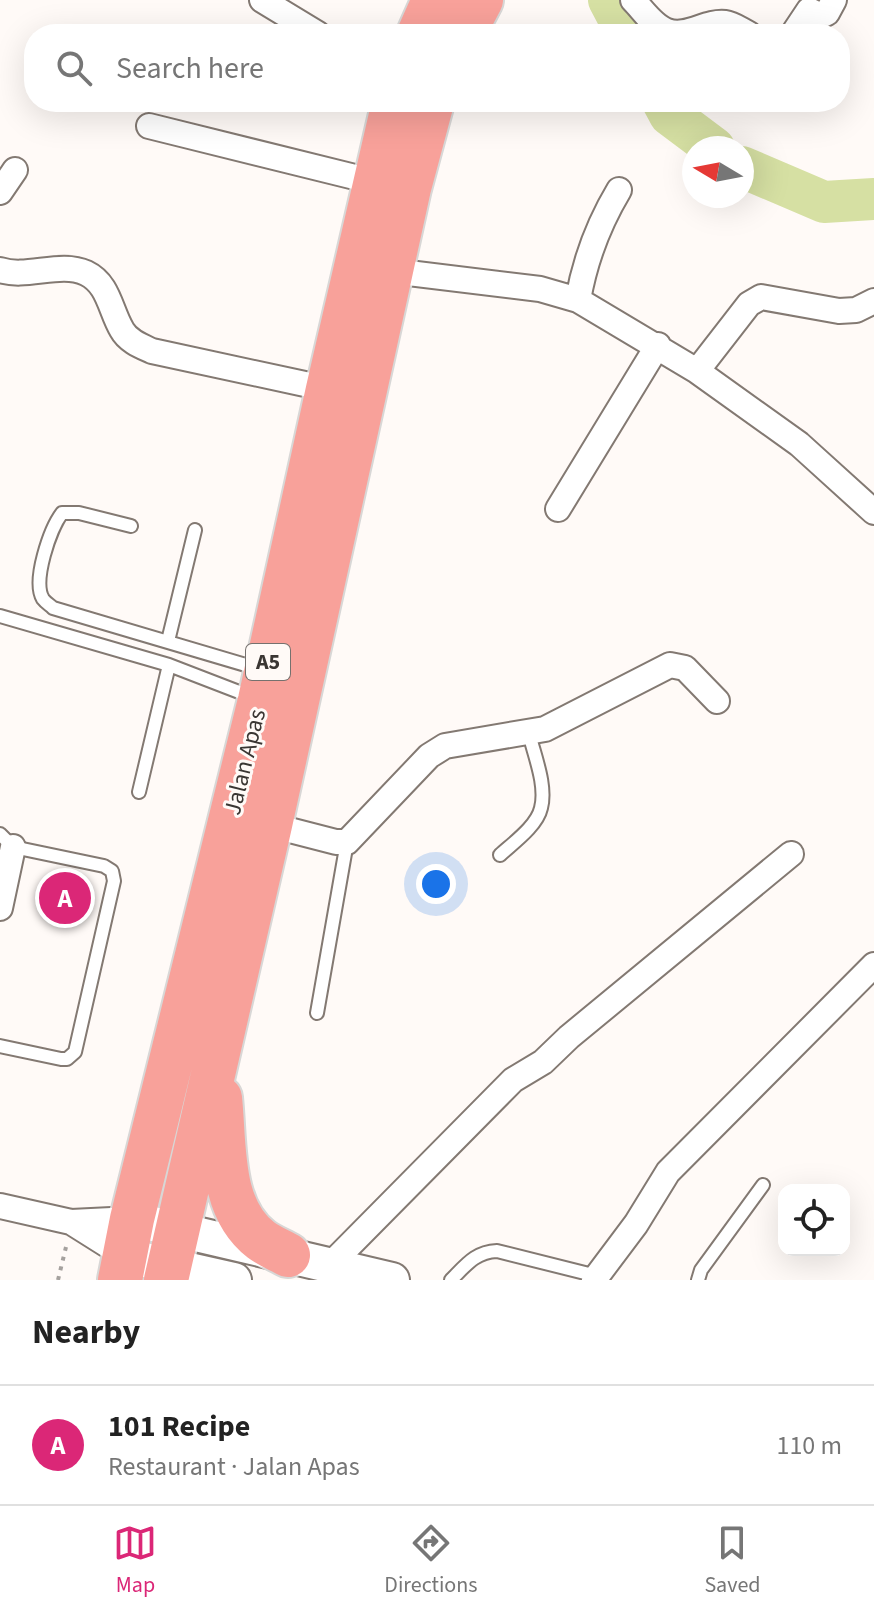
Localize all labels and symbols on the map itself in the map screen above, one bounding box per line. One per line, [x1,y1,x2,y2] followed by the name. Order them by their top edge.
[682,136,754,208] north arrow
[246,644,290,680] road number: A5
[215,705,275,819] street label: Jalan Apas
[416,864,456,904] your location
[39,868,91,928] pin: A

